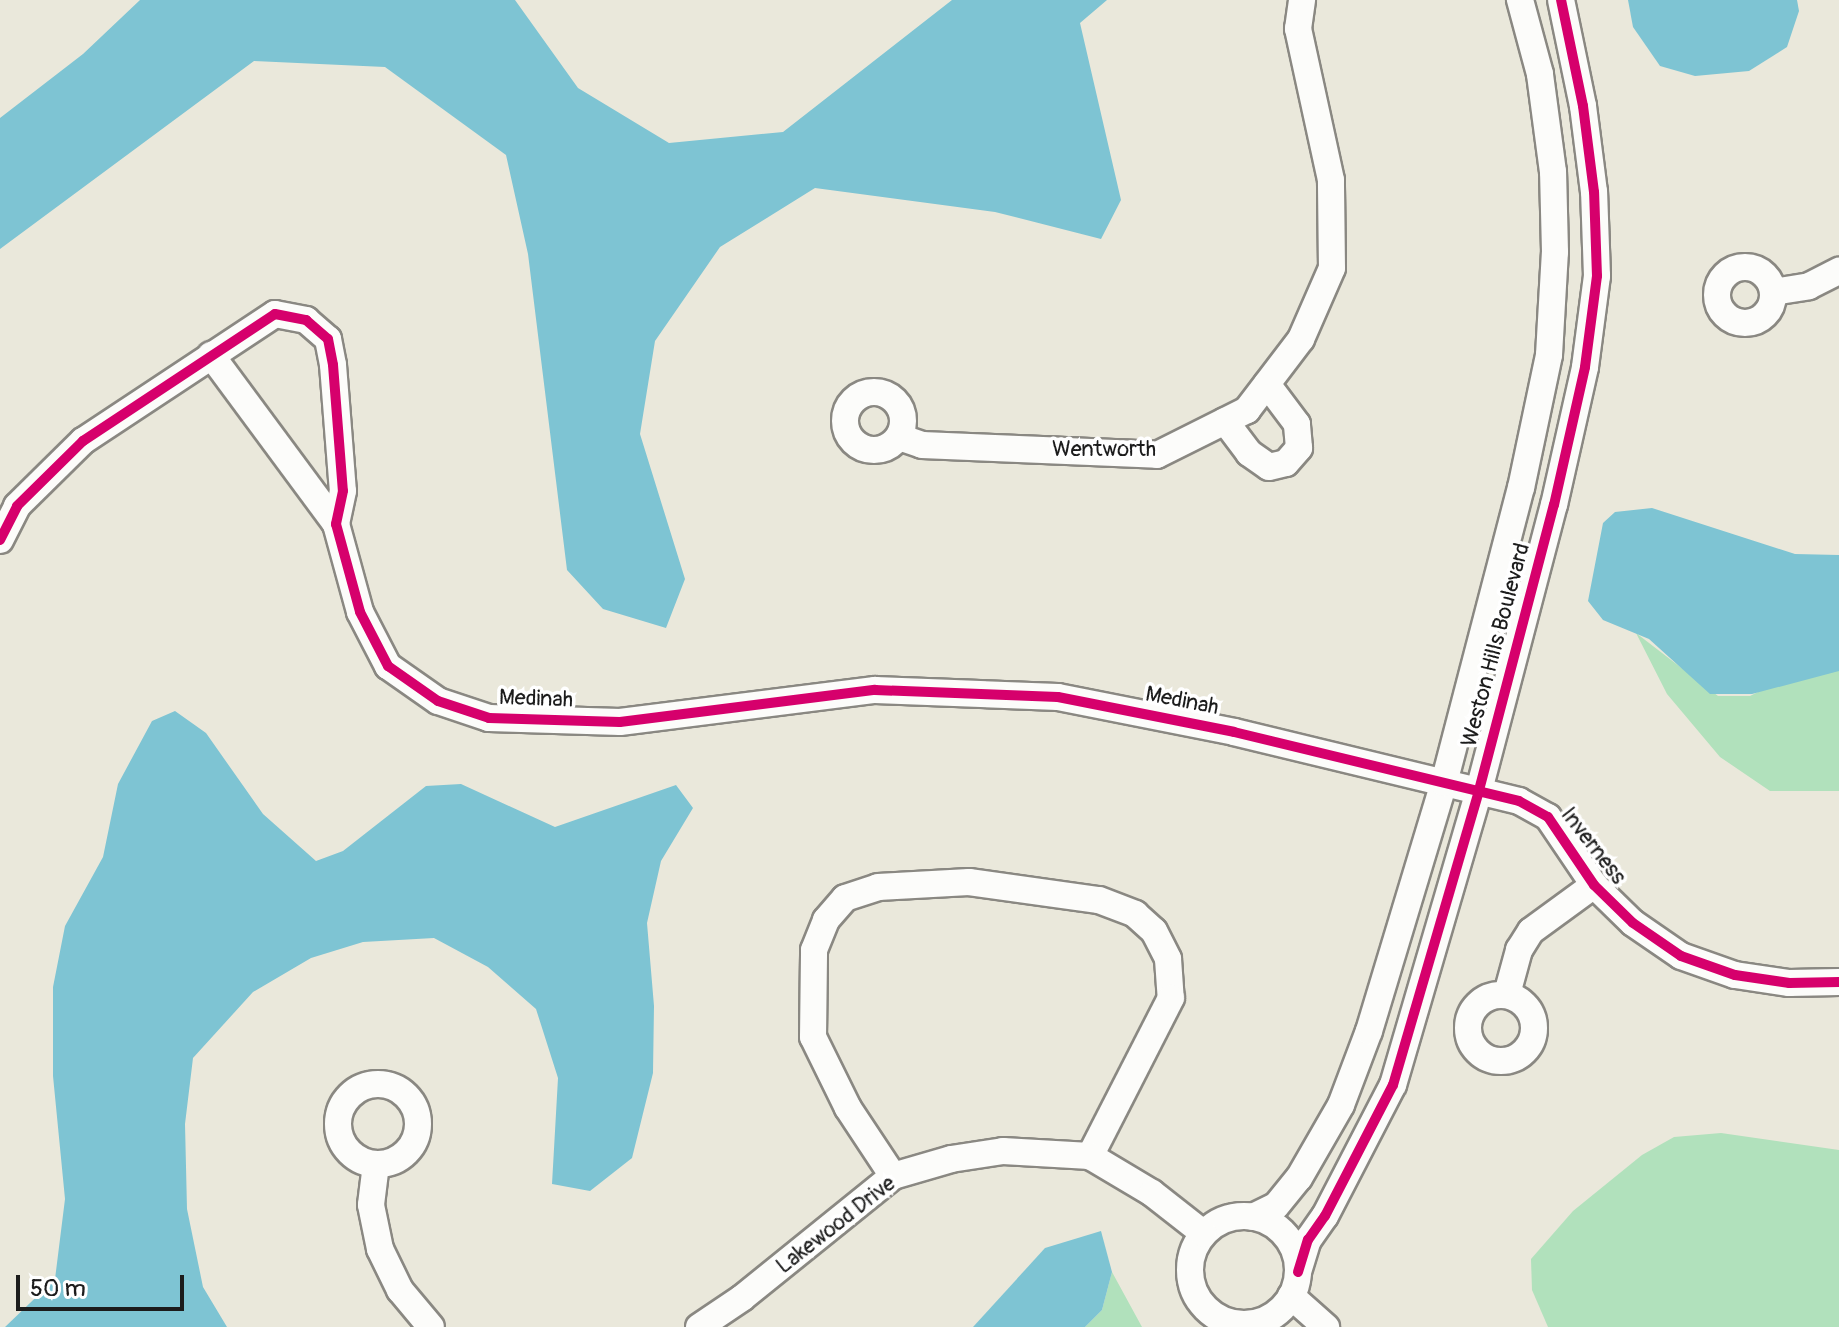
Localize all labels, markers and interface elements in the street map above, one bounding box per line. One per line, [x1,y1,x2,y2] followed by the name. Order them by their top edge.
[1052,437,1156,463] street label: Wentworth
[1456,540,1536,750] street label: Weston Hills Boulevard
[1143,681,1221,721] street label: Medinah
[498,685,574,713] street label: Medinah
[1555,802,1631,890] street label: Inverness
[771,1170,901,1280] street label: Lakewood Drive
[20,1259,188,1309] scale bar
[30,1274,86,1303] text: 50 m

